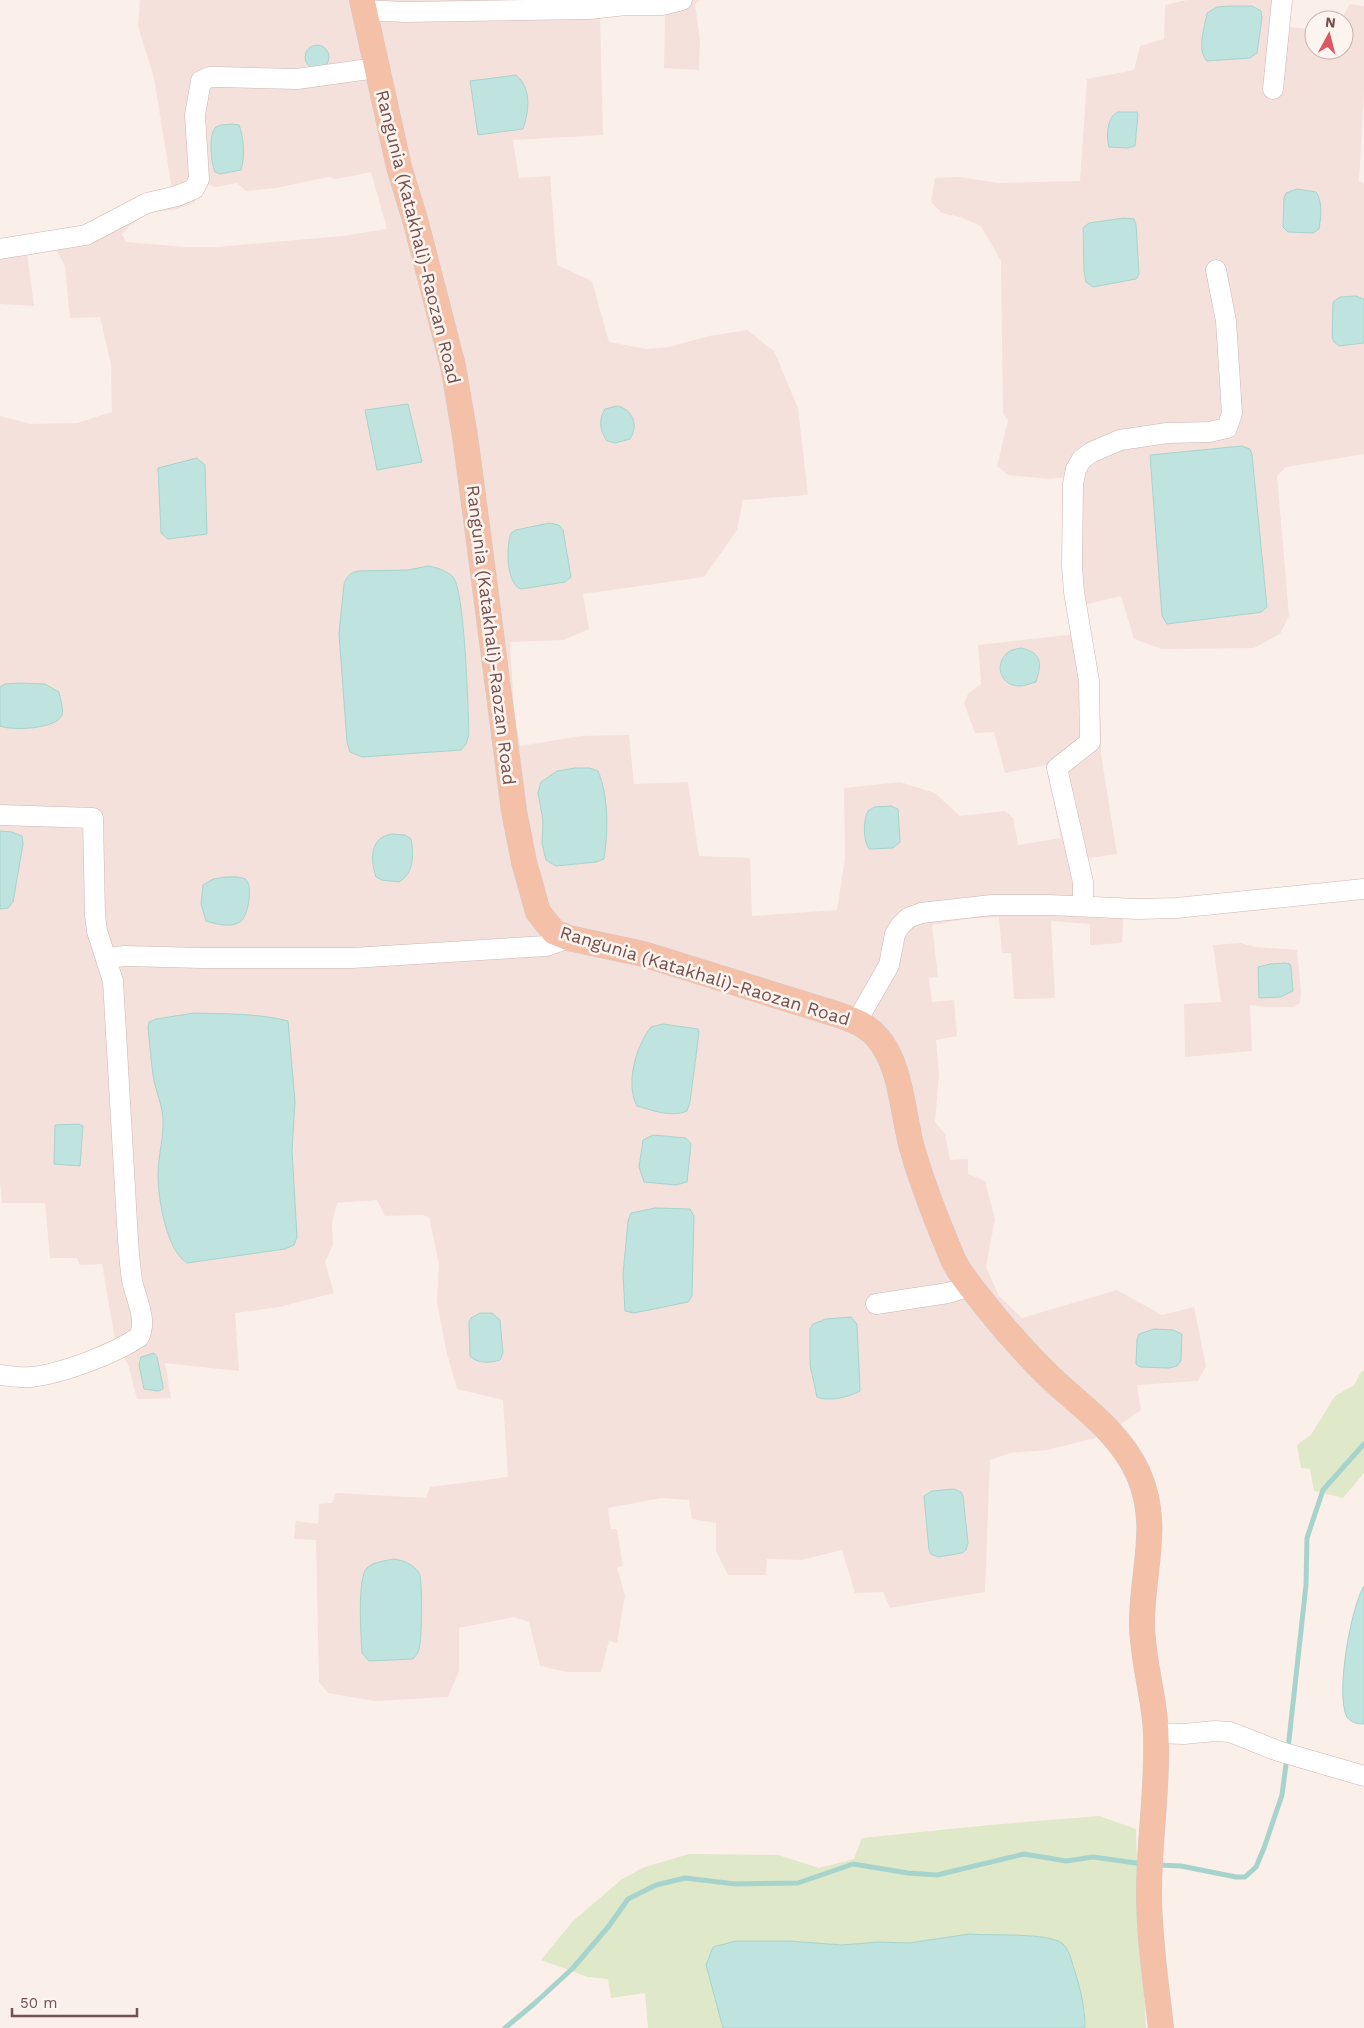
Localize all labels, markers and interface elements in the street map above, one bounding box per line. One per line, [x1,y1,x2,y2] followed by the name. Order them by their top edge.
[1304,10,1354,60] north arrow
[1324,14,1337,31] text: N
[372,88,465,386] street label: Rangunia (Katakhali)-Raozan Road
[463,484,520,786] street label: Rangunia (Katakhali)-Raozan Road
[558,921,853,1030] street label: Rangunia (Katakhali)-Raozan Road
[12,1986,138,2018] scale bar
[20,1994,57,2012] text: 50 m

